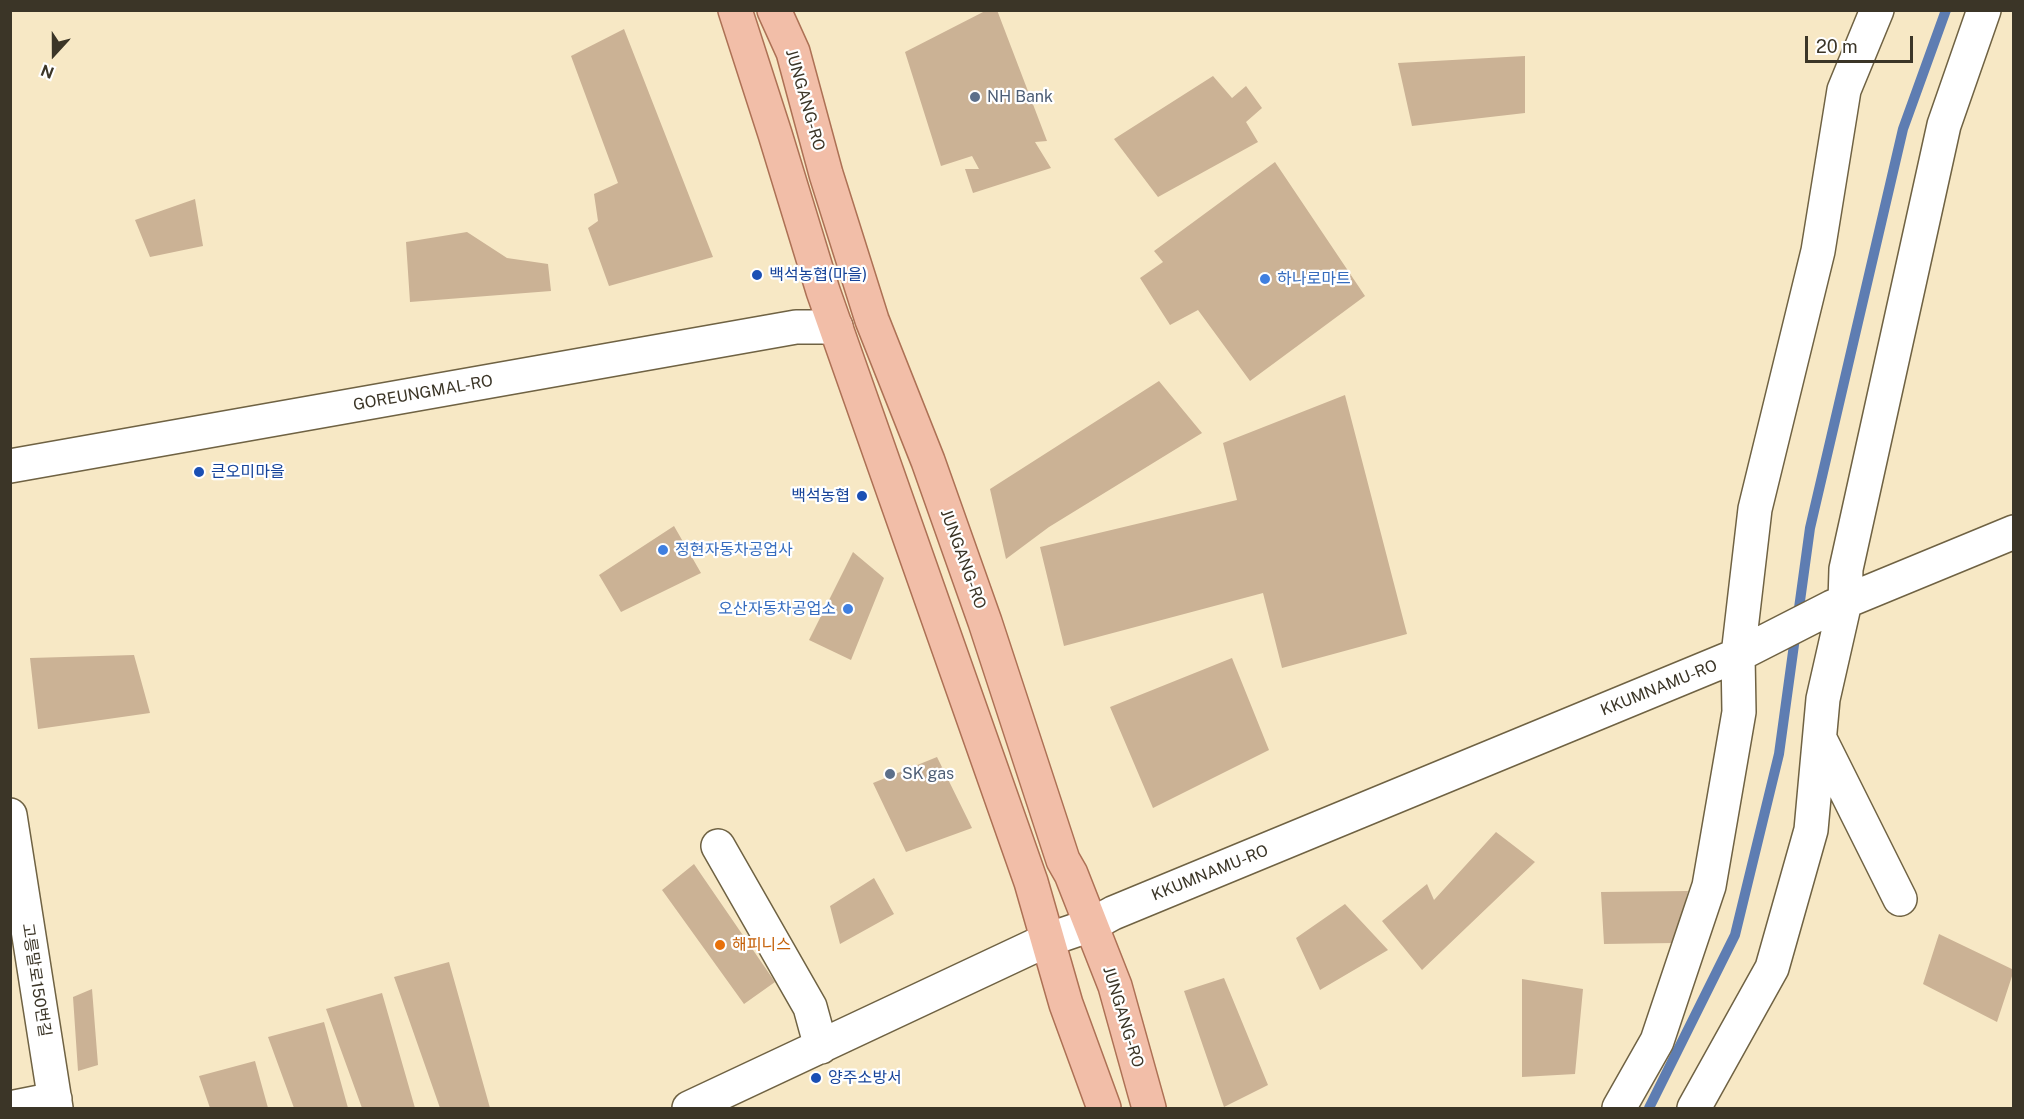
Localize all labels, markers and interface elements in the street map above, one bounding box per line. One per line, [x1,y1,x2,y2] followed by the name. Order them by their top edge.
[24,24,84,84] north arrow
[1808,24,1916,62] scale bar
[1816,36,1858,57] text: 20 m
[781,47,829,153] street label: JUNGANG-RO
[38,60,57,82] text: N
[987,87,1053,107] place label: NH Bank
[968,90,982,104] marker: NH Bank
[769,265,867,285] place label: 백석농협(마을)
[750,268,764,282] marker: 백석농협(마을)
[1277,269,1351,289] place label: 하나로마트
[1258,272,1272,286] marker: 하나로마트
[352,371,494,415] street label: GOREUNGMAL-RO
[211,462,285,482] place label: 큰오미마을
[192,465,206,479] marker: 큰오미마을
[791,486,850,506] place label: 백석농협
[855,489,869,503] marker: 백석농협
[936,506,990,612] street label: JUNGANG-RO
[675,540,793,560] place label: 정현자동차공업사
[656,543,670,557] marker: 정현자동차공업사
[718,599,836,619] place label: 오산자동차공업소
[841,602,855,616] marker: 오산자동차공업소
[1598,656,1720,720] street label: KKUMNAMU-RO
[902,764,954,784] place label: SK gas
[883,767,897,781] marker: SK gas
[1149,841,1271,905] street label: KKUMNAMU-RO
[18,922,54,1038] street label: 고릉말로150번길
[732,935,791,955] place label: 해피니스
[713,938,727,952] marker: 해피니스
[1098,964,1148,1070] street label: JUNGANG-RO
[828,1068,902,1088] place label: 양주소방서
[809,1071,823,1085] marker: 양주소방서

